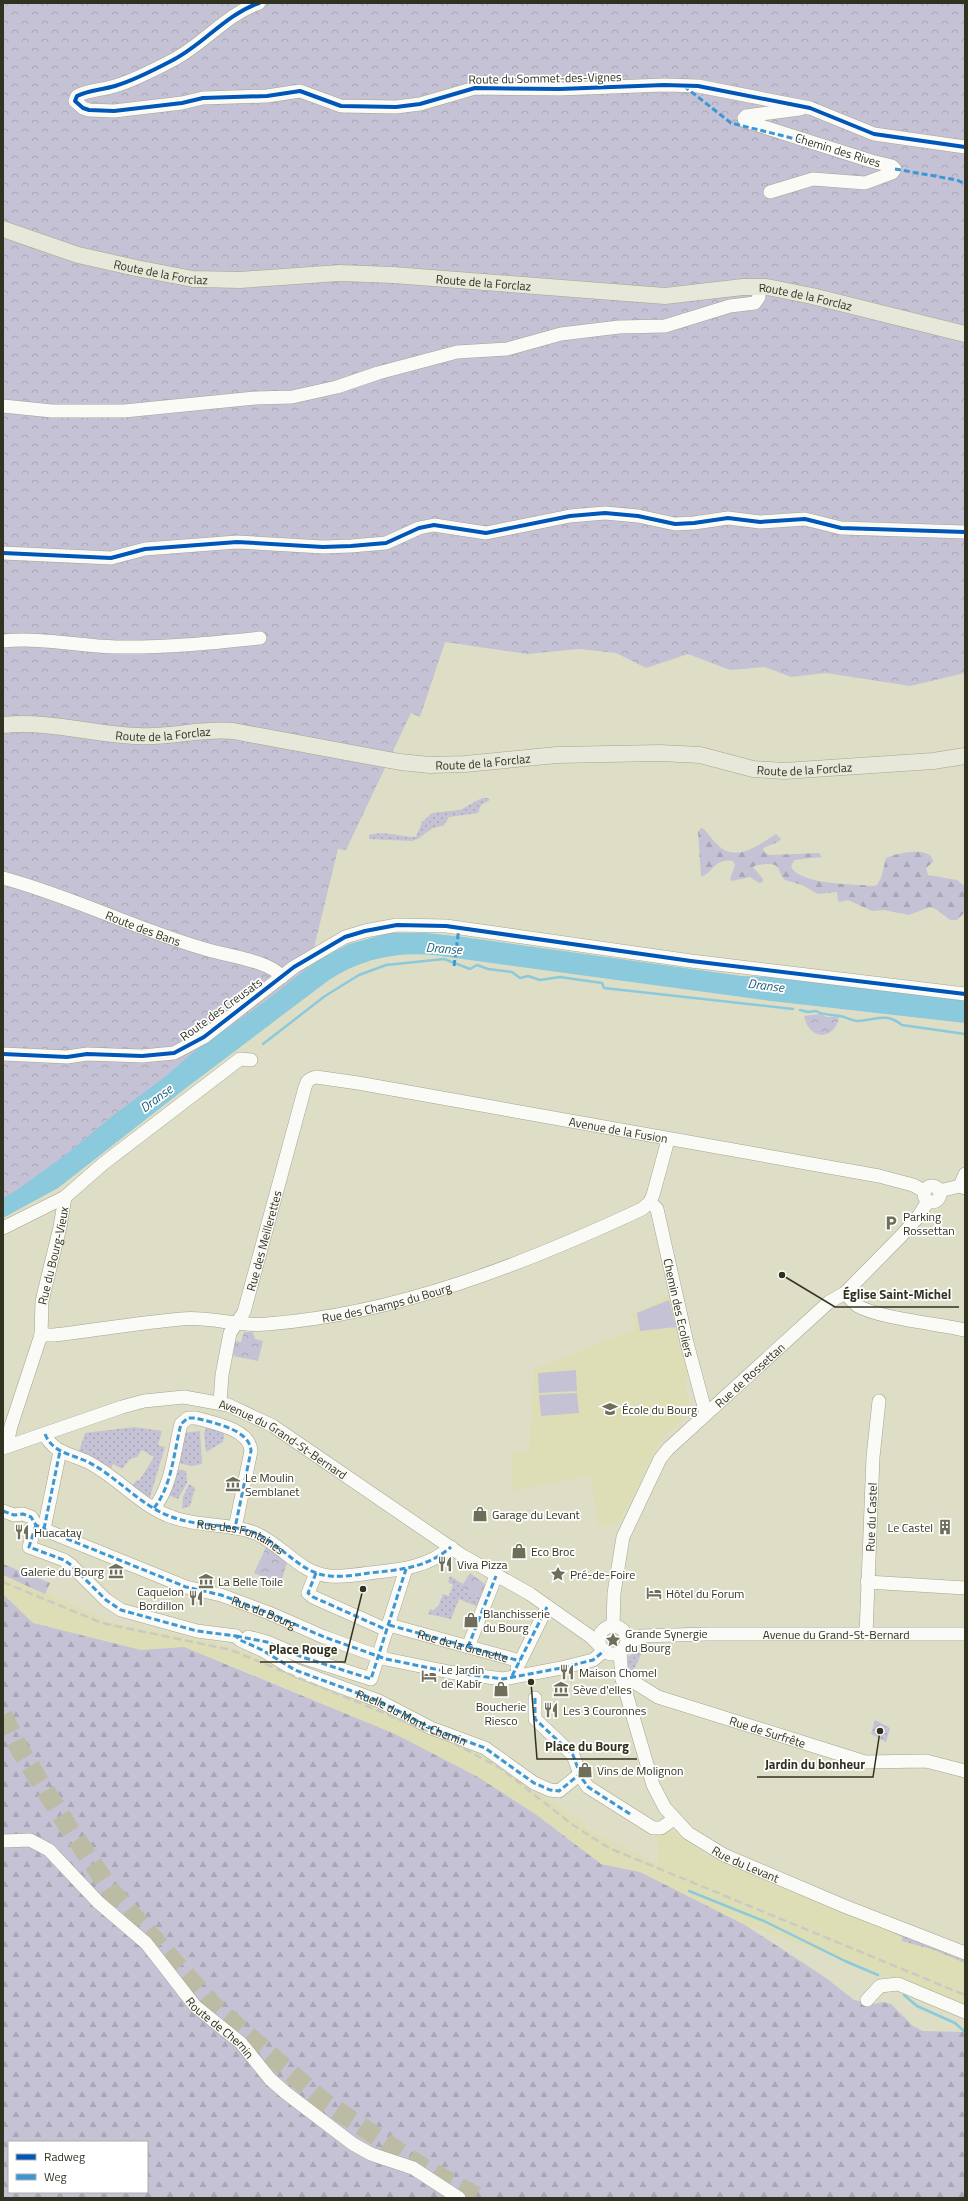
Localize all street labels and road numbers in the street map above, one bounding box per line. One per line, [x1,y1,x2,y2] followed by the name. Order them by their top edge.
[468,67,622,89] street label: Route du Sommet-des-Vignes
[793,128,884,172] street label: Chemin des Rives
[112,254,208,289] street label: Route de la Forclaz
[435,269,532,295] street label: Route de la Forclaz
[759,278,854,315] street label: Route de la Forclaz
[115,721,211,746] street label: Route de la Forclaz
[435,748,531,774] street label: Route de la Forclaz
[756,757,853,781] street label: Route de la Forclaz
[103,905,184,951] street label: Route des Bans
[176,972,267,1045] street label: Route des Creusats
[567,1111,669,1148] street label: Avenue de la Fusion
[241,1188,286,1293] street label: Rue des Meillerettes
[32,1204,73,1307] street label: Rue du Bourg-Vieux
[659,1256,700,1360] street label: Chemin des Ecoliers
[320,1277,453,1327] street label: Rue des Champs du Bourg
[710,1338,789,1412] street label: Rue de Rossettan
[217,1394,351,1484] street label: Avenue du Grand-St-Bernard
[860,1482,881,1552] street label: Rue du Castel
[196,1514,290,1559] street label: Rue des Fontaines
[229,1590,299,1633] street label: Rue du Bourg
[416,1624,511,1667] street label: Rue de la Grenette
[763,1625,910,1644] street label: Avenue du Grand-St-Bernard
[354,1684,470,1750] street label: Ruelle du Mont-Chemin
[727,1711,808,1752] street label: Rue de Surfrête
[708,1840,783,1887] street label: Rue du Levant
[181,1992,259,2062] street label: Route de Chemin

